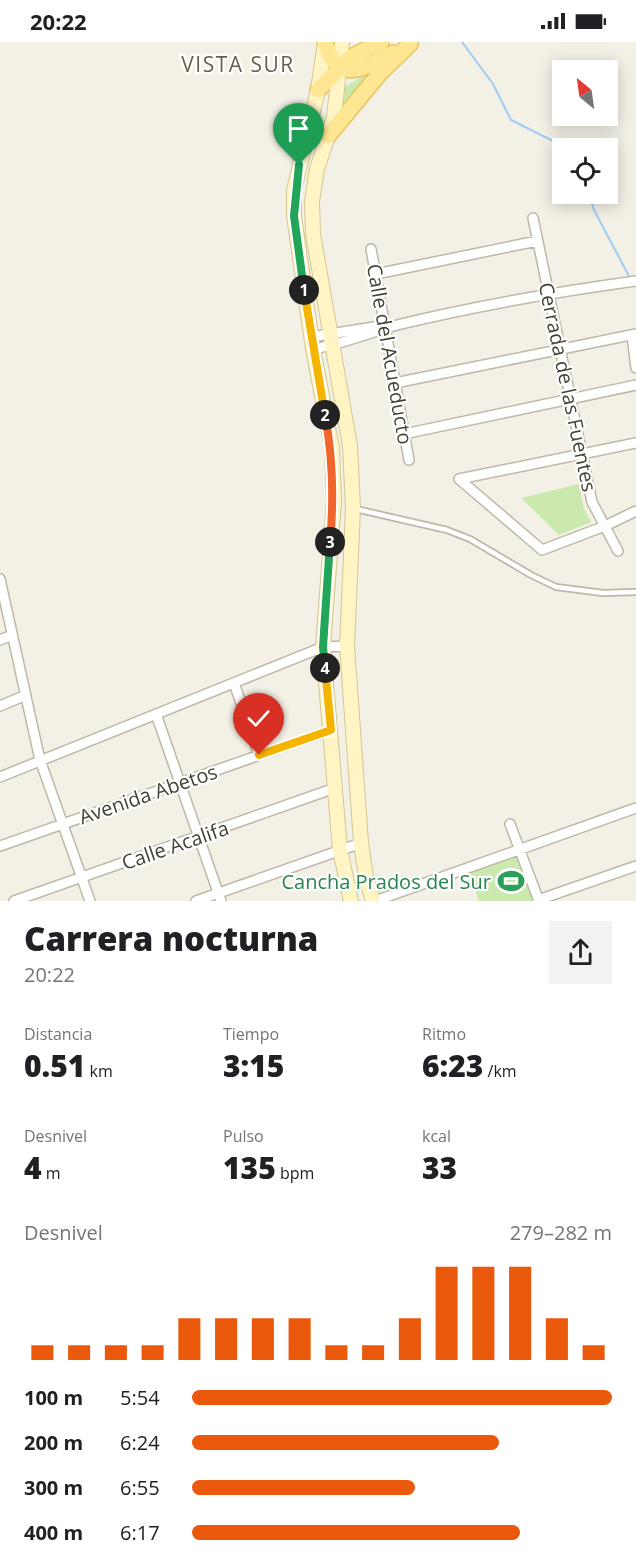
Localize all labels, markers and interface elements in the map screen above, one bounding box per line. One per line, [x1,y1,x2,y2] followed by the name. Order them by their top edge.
[30,6,87,36] text: 20:22
[181,50,295,78] district label: VISTA SUR
[552,60,618,126] north arrow
[552,60,618,204] map controls
[273,103,324,165] pin
[282,112,315,145] icon: arrive
[552,138,618,204] button: locate
[361,262,419,446] street label: Calle del Acueducto
[289,275,319,305] pin: 1
[299,279,309,301] text: 1
[533,280,603,494] street label: Cerrada de las Fuentes
[310,400,340,430] pin: 2
[320,404,330,426] text: 2
[315,527,345,557] pin: 3
[325,531,335,553] text: 3
[310,653,340,683] pin: 4
[320,657,330,679] text: 4
[233,693,284,755] pin
[242,702,275,735] icon: check
[75,758,221,830] street label: Avenida Abetos
[118,814,232,876] street label: Calle Acalifa
[496,866,526,896] sports icon: Cancha Prados del Sur
[281,868,491,895] place label: Cancha Prados del Sur
[24,916,318,961] text: Carrera nocturna
[549,921,612,984] button: share
[24,961,75,988] text: 20:22
[24,1023,92,1045] text: Distancia
[223,1023,279,1045] text: Tiempo
[422,1023,466,1045] text: Ritmo
[24,1045,85,1086] text: 0.51
[223,1045,284,1086] text: 3:15
[422,1045,483,1086] text: 6:23
[85,1060,113,1082] text: km
[483,1060,517,1082] text: /km
[24,1125,87,1147] text: Desnivel
[223,1125,264,1147] text: Pulso
[422,1125,451,1147] text: kcal
[24,1147,42,1188] text: 4
[223,1147,276,1188] text: 135
[422,1147,457,1188] text: 33
[42,1162,61,1184] text: m
[276,1162,314,1184] text: bpm
[24,1219,103,1246] text: Desnivel
[510,1219,612,1246] text: 279–282 m
[24,1384,83,1411] text: 100 m
[120,1384,160,1411] text: 5:54
[24,1429,83,1456] text: 200 m
[120,1429,160,1456] text: 6:24
[24,1474,83,1501] text: 300 m
[120,1474,160,1501] text: 6:55
[24,1519,83,1546] text: 400 m
[120,1519,160,1546] text: 6:17

